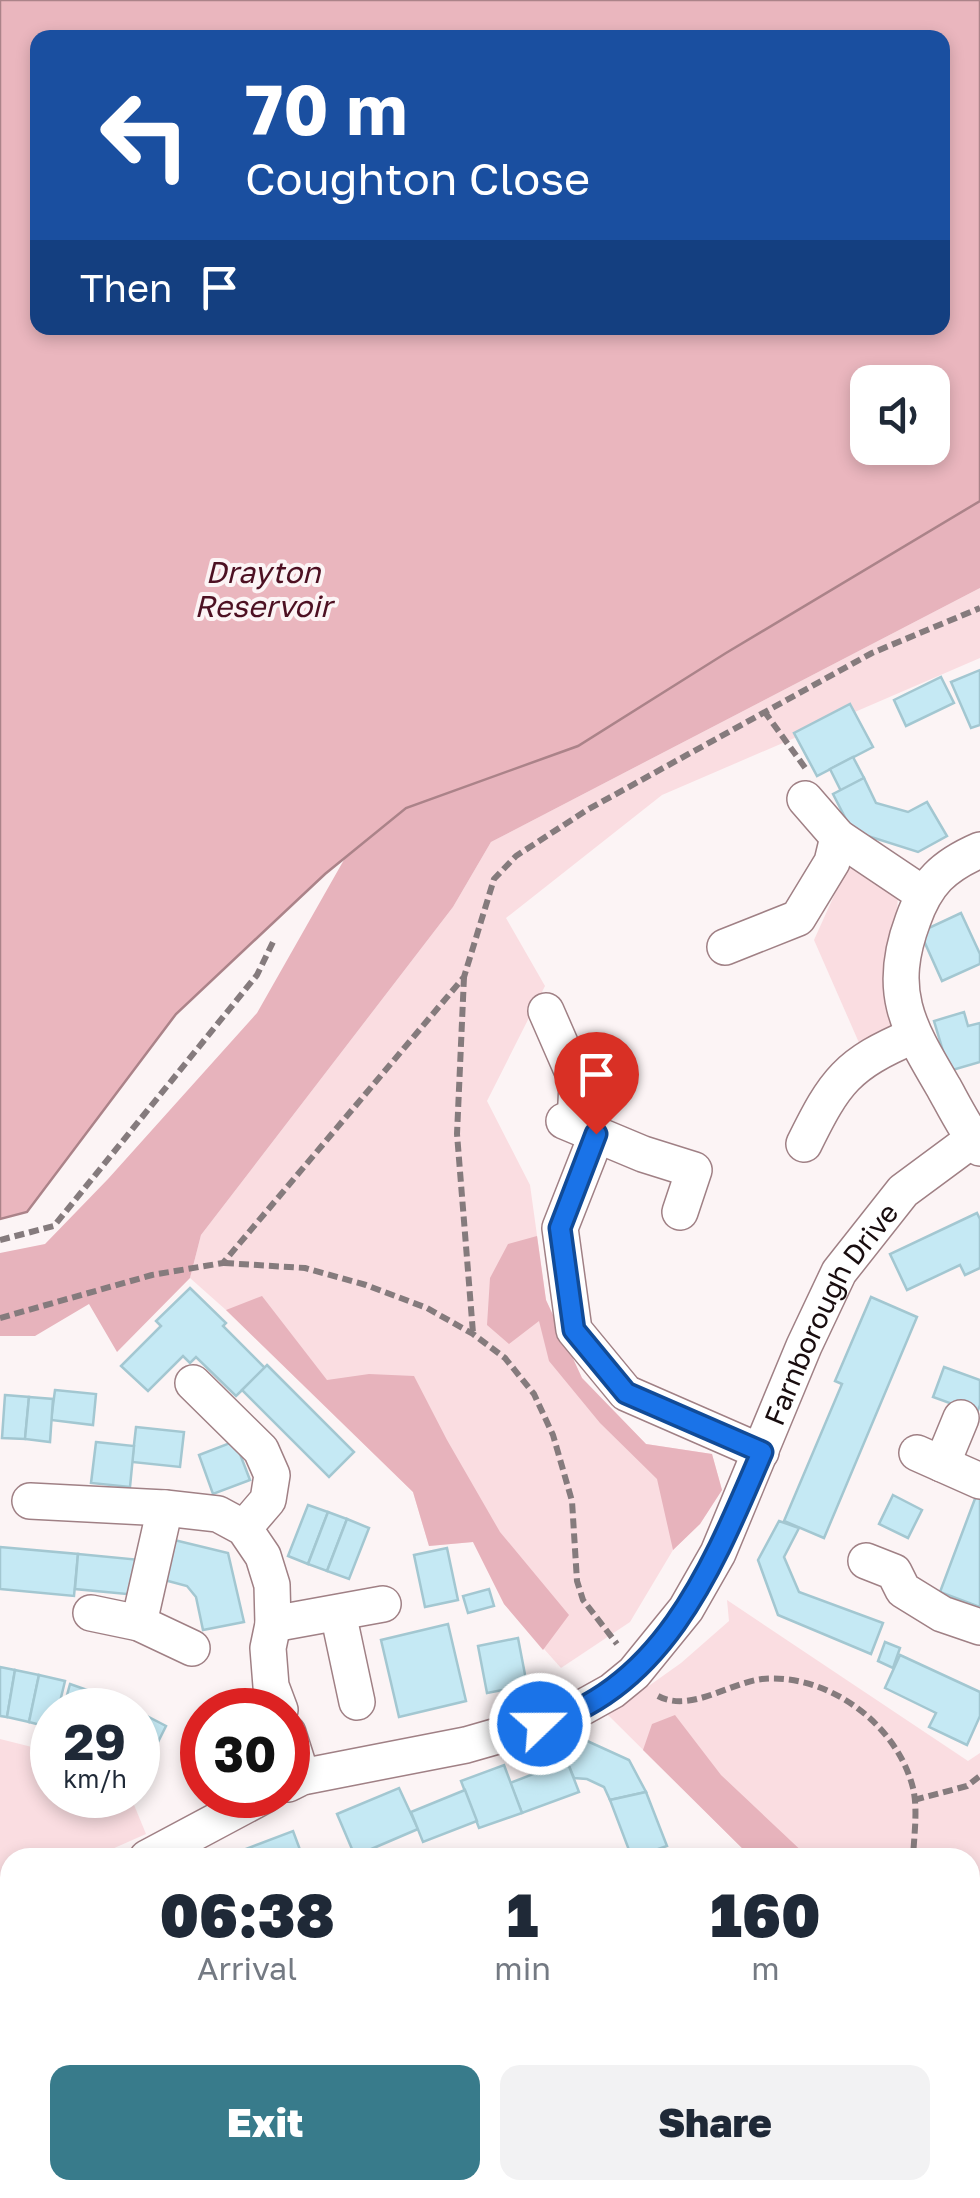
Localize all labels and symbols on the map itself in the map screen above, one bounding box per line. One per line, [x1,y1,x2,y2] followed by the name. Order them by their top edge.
[194,554,336,624] water label: Drayton Reservoir
[554,1032,639,1135] pin
[757,1196,904,1430] street label: Farnborough Drive
[488,1672,592,1776] position arrow
[180,1688,310,1818] speed limit sign: 30

